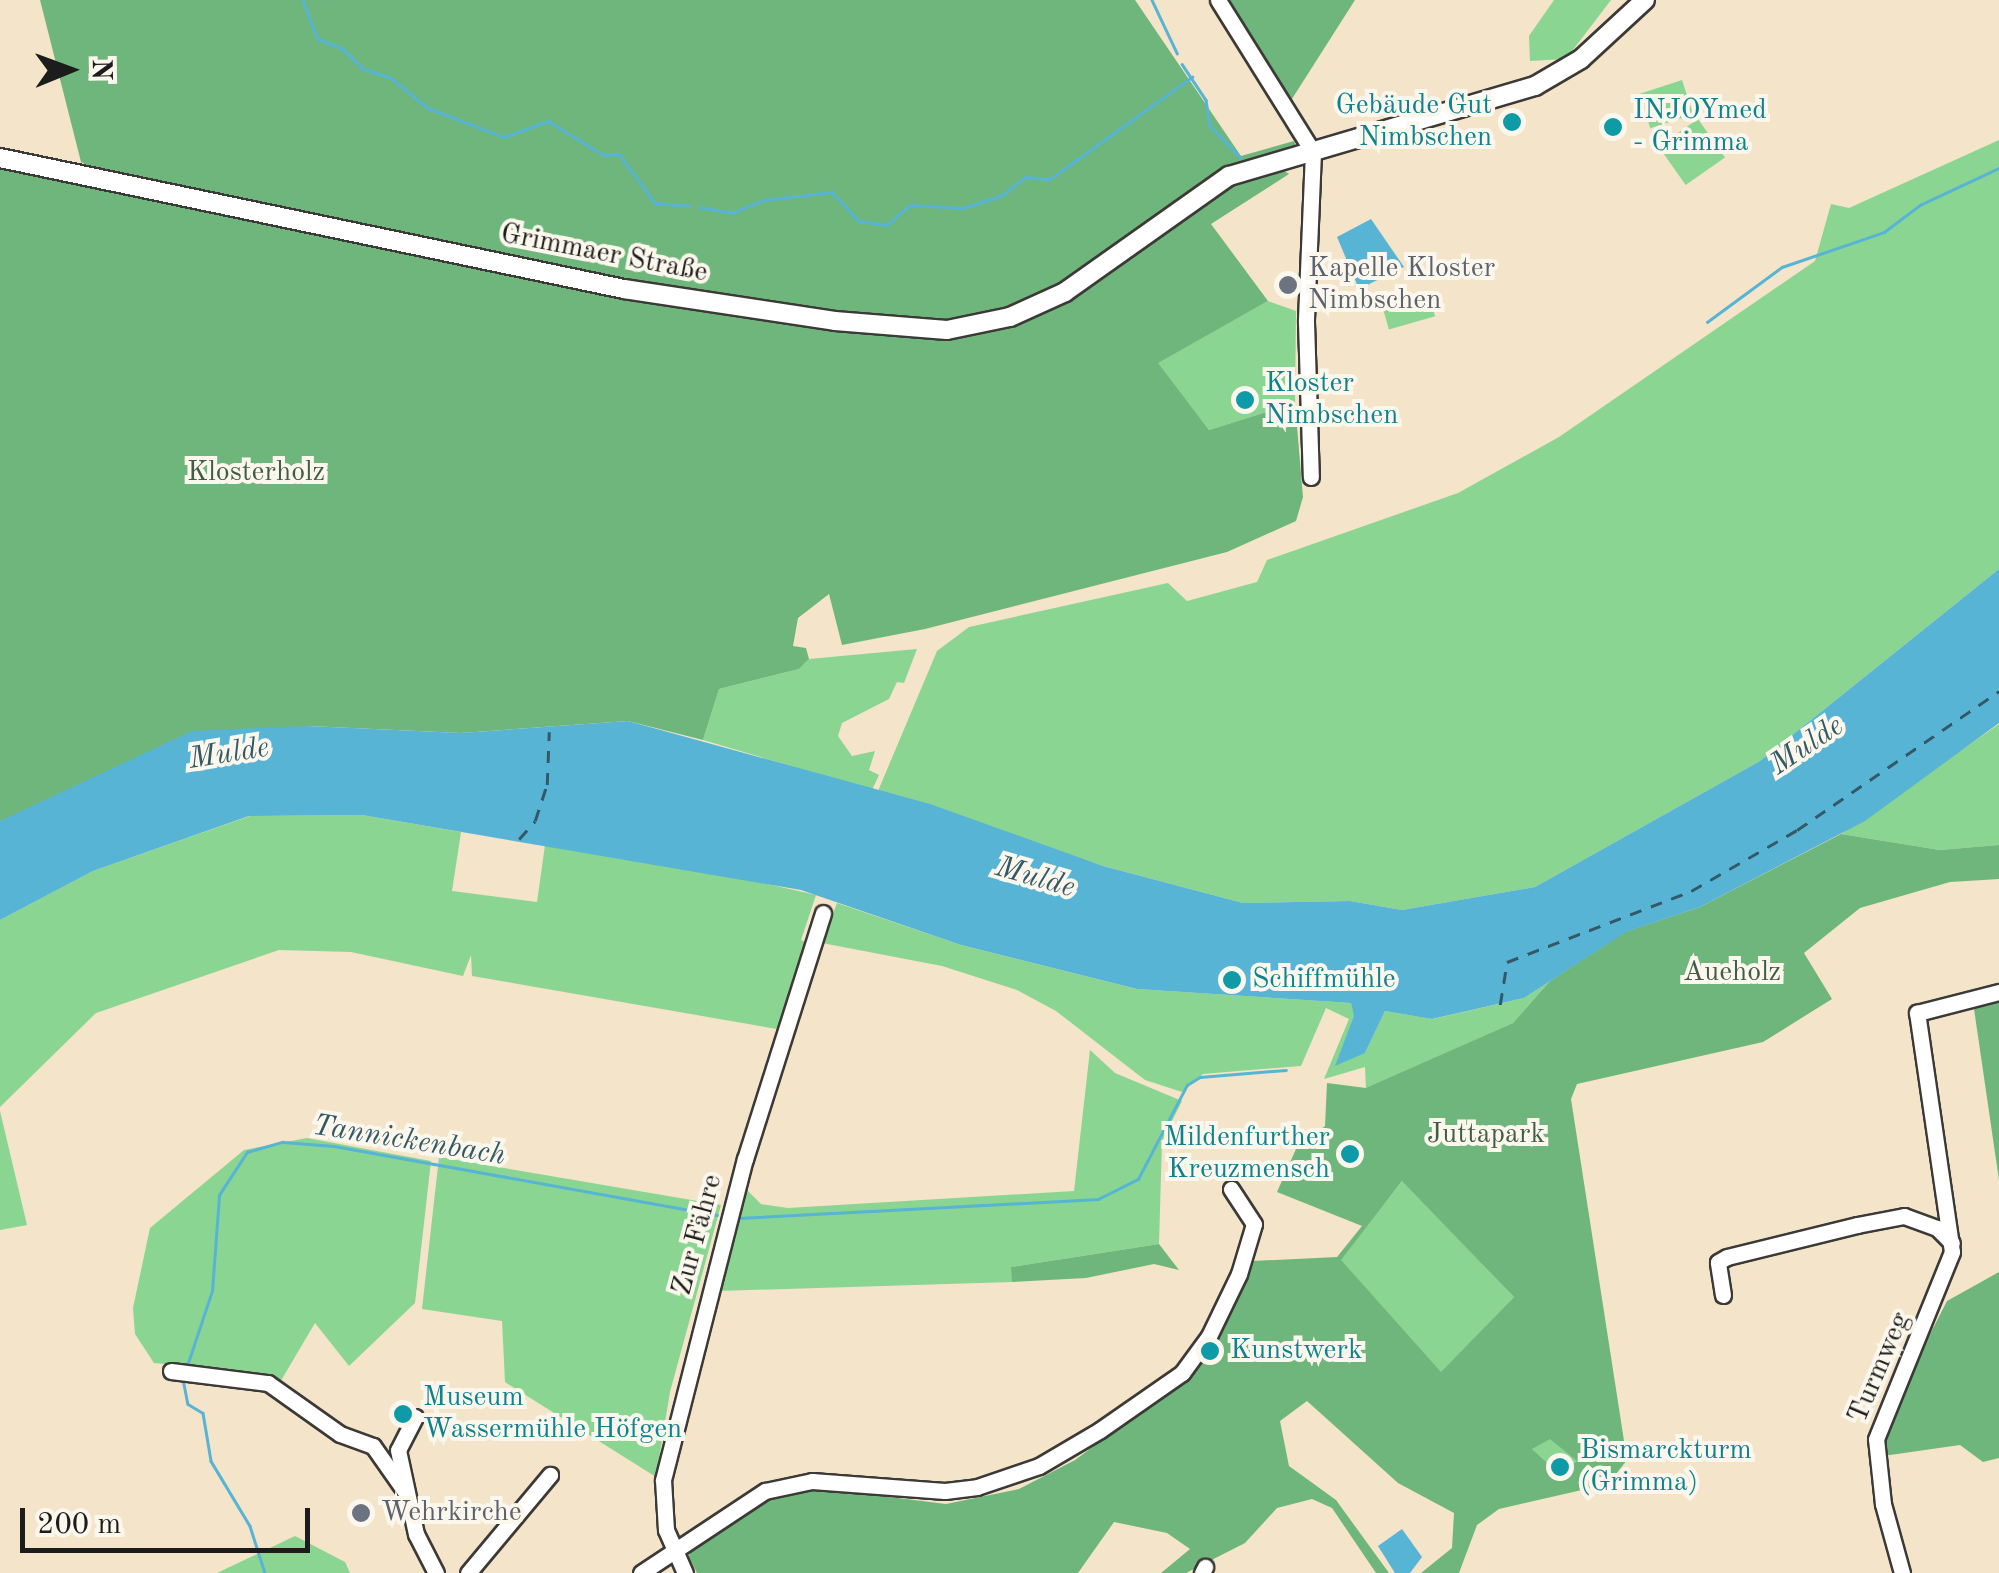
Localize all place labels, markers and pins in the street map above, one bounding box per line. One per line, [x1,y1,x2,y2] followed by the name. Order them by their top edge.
[1336,89,1492,155] place label: Gebäude Gut Nimbschen
[1633,94,1767,160] place label: INJOYmed - Grimma
[1501,111,1523,133] marker: Gebäude Gut Nimbschen
[1602,116,1624,138] marker: INJOYmed - Grimma
[1308,252,1495,318] place label: Kapelle Kloster Nimbschen
[1277,274,1299,296] marker: Kapelle Kloster Nimbschen
[1265,367,1398,433] place label: Kloster Nimbschen
[1234,389,1256,411] marker: Kloster Nimbschen
[1252,963,1396,997] place label: Schiffmühle
[1221,969,1243,991] marker: Schiffmühle
[1164,1121,1330,1187] place label: Mildenfurther Kreuzmensch
[1339,1143,1361,1165] marker: Mildenfurther Kreuzmensch
[1230,1334,1362,1368] place label: Kunstwerk
[1199,1340,1221,1362] marker: Kunstwerk
[423,1381,682,1447] place label: Museum Wassermühle Höfgen
[392,1403,414,1425] marker: Museum Wassermühle Höfgen
[1580,1434,1752,1500] place label: Bismarckturm (Grimma)
[1549,1456,1571,1478] marker: Bismarckturm (Grimma)
[381,1496,522,1530] place label: Wehrkirche
[350,1502,372,1524] marker: Wehrkirche

